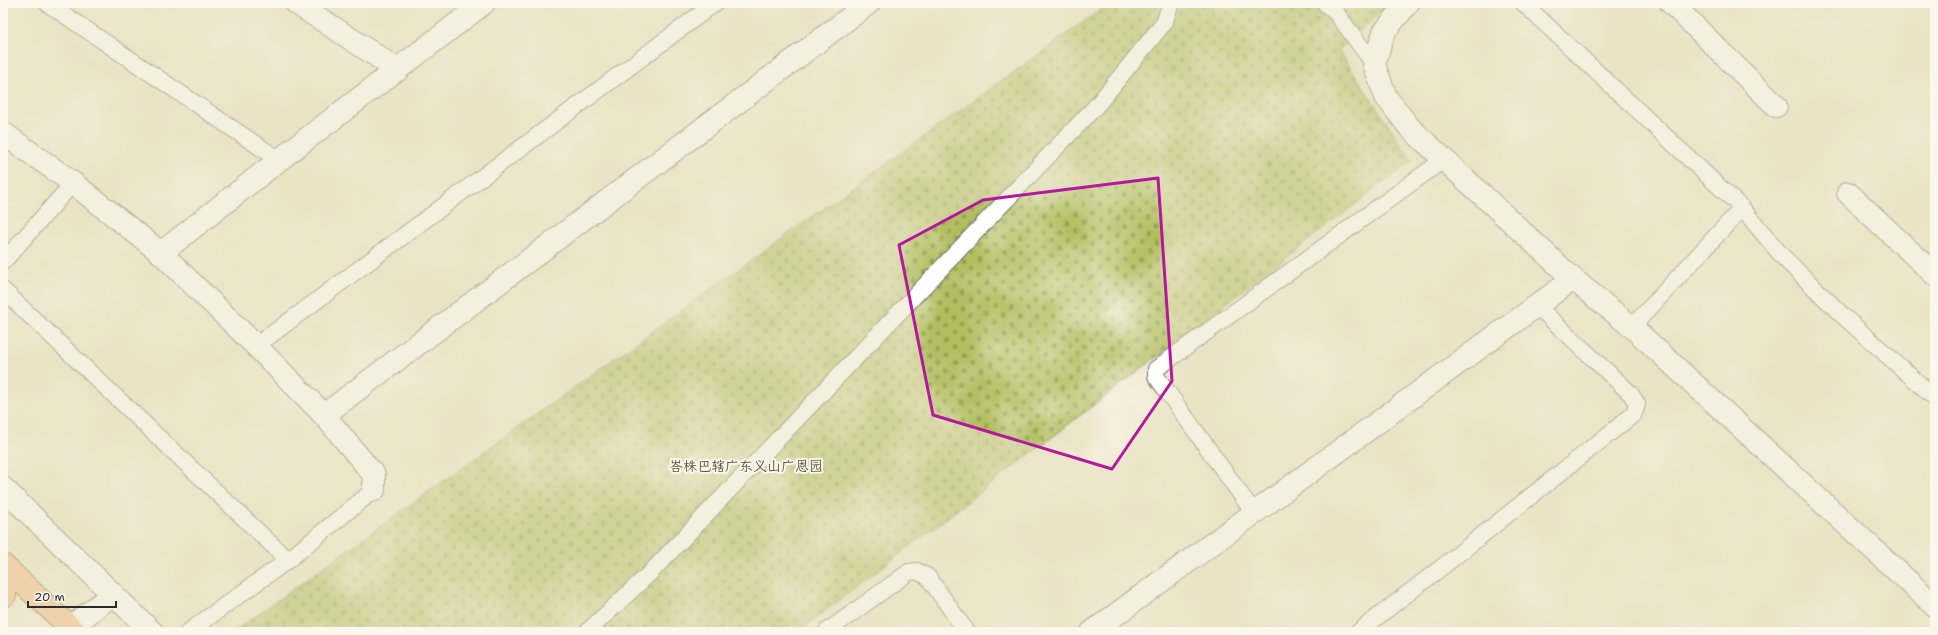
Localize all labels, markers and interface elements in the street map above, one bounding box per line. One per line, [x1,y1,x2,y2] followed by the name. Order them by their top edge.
[669,457,823,475] park label: 峇株巴辖广东义山广恩园
[28,583,116,609] scale bar
[34,589,65,605] text: 20 m

